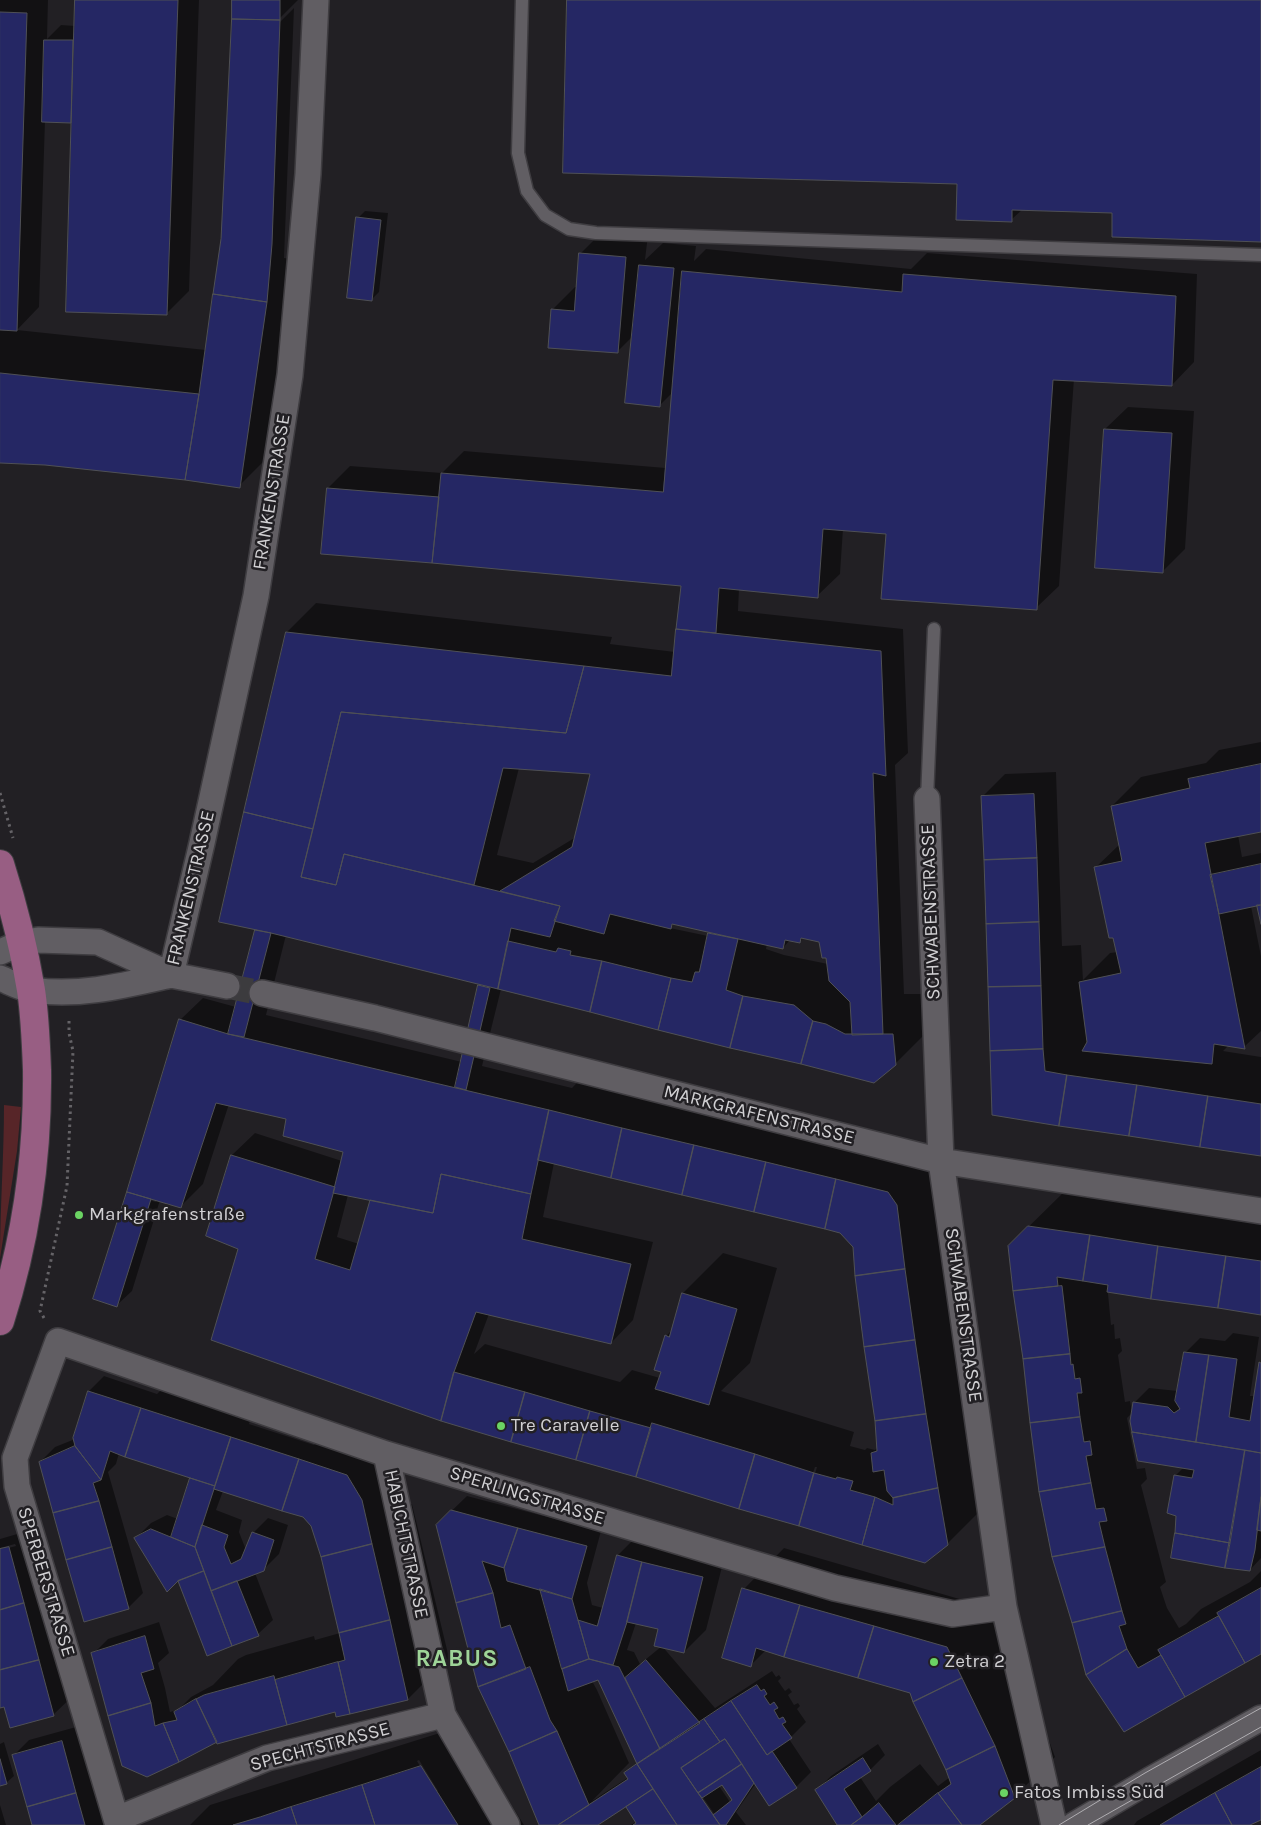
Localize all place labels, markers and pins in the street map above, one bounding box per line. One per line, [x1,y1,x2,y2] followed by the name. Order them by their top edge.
[89,1204,245,1226] place label: Markgrafenstraße
[73,1209,85,1221] marker: Markgrafenstraße
[511,1415,619,1437] place label: Tre Caravelle
[495,1420,507,1432] marker: Tre Caravelle
[944,1651,1005,1673] place label: Zetra 2
[928,1656,940,1668] marker: Zetra 2
[1014,1782,1165,1804] place label: Fatos Imbiss Süd
[998,1787,1010,1799] marker: Fatos Imbiss Süd

